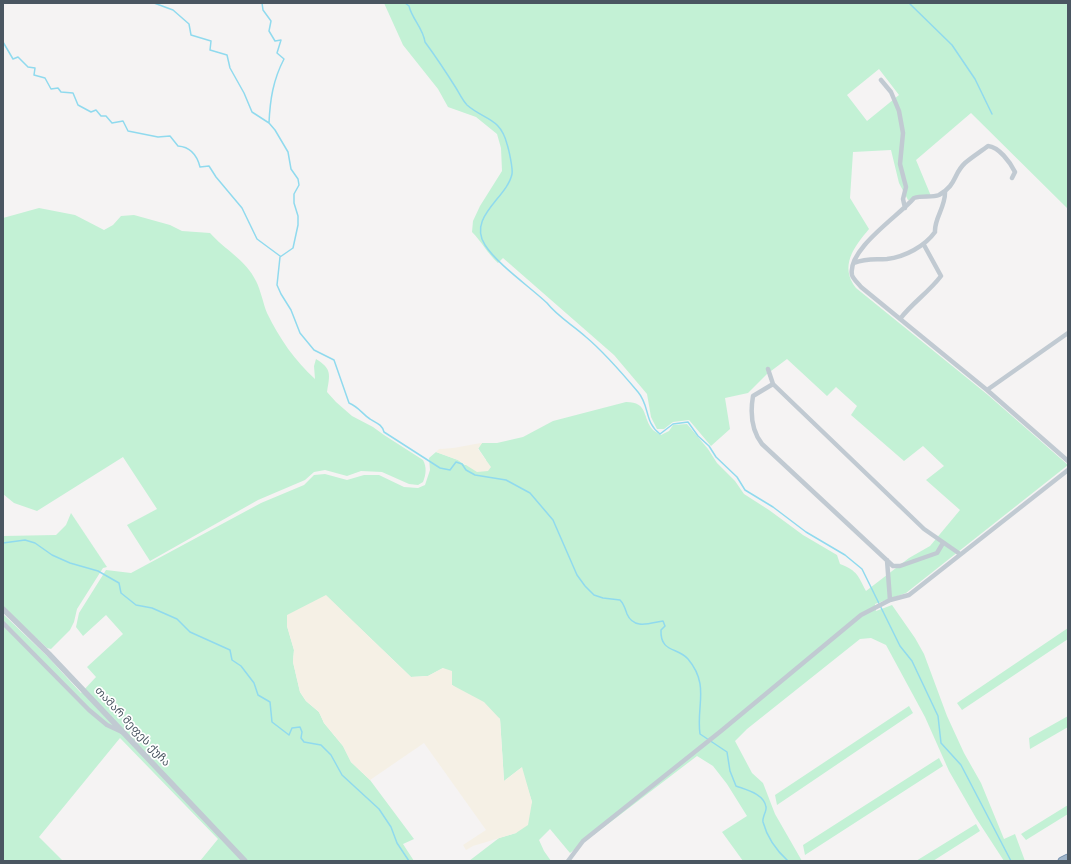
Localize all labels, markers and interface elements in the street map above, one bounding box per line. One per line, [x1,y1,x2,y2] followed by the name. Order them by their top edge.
[92,684,172,770] street label: თამარ მეფეს ქუჩა

